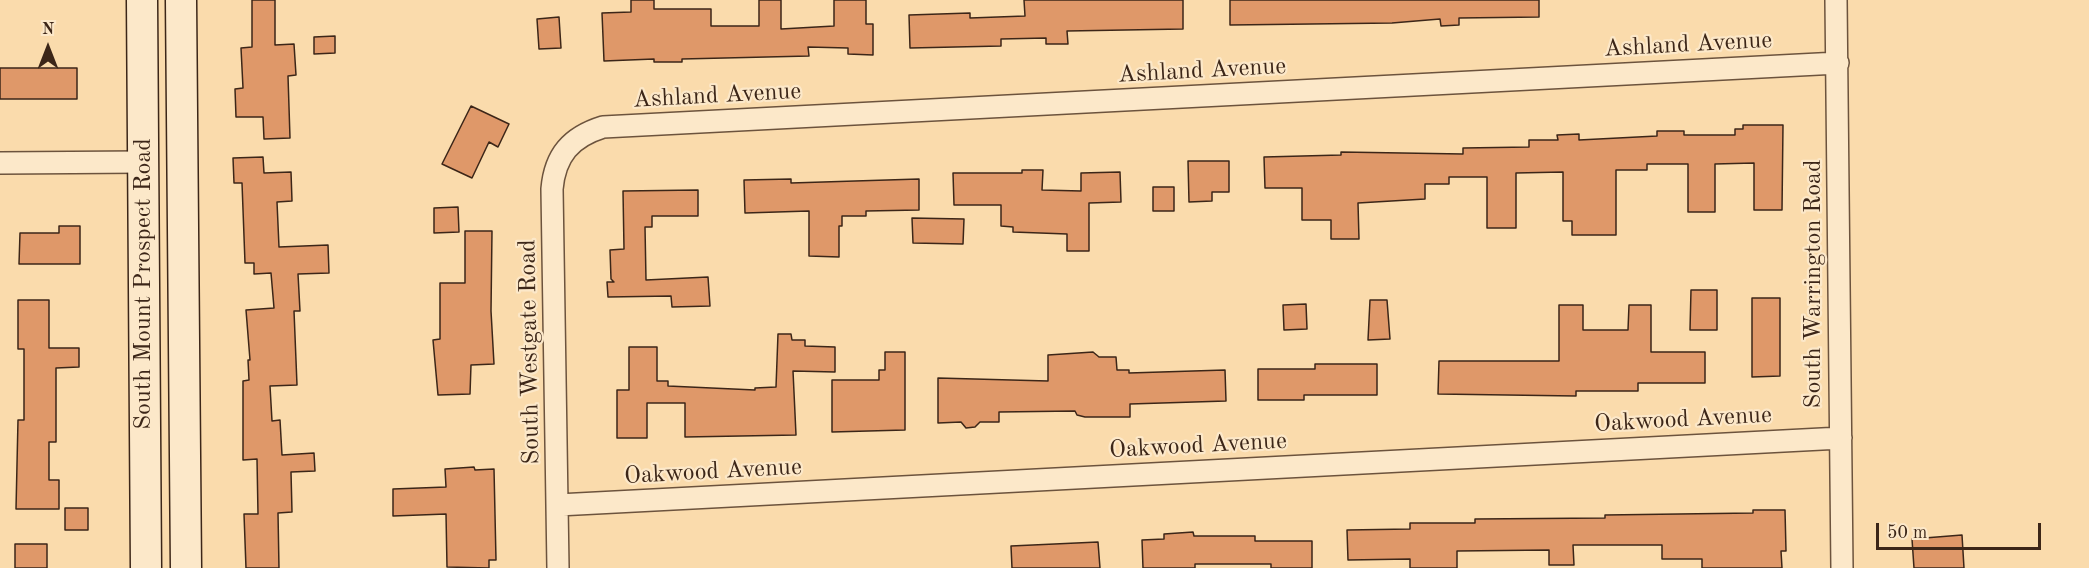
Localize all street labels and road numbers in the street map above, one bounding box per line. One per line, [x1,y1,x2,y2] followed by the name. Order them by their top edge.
[1603,26,1773,64] street label: Ashland Avenue
[1117,52,1287,90] street label: Ashland Avenue
[632,77,802,115] street label: Ashland Avenue
[130,138,158,430] street label: South Mount Prospect Road
[1800,160,1828,408] street label: South Warrington Road
[514,239,546,465] street label: South Westgate Road
[1593,401,1773,439] street label: Oakwood Avenue
[1108,427,1288,465] street label: Oakwood Avenue
[623,453,803,491] street label: Oakwood Avenue

